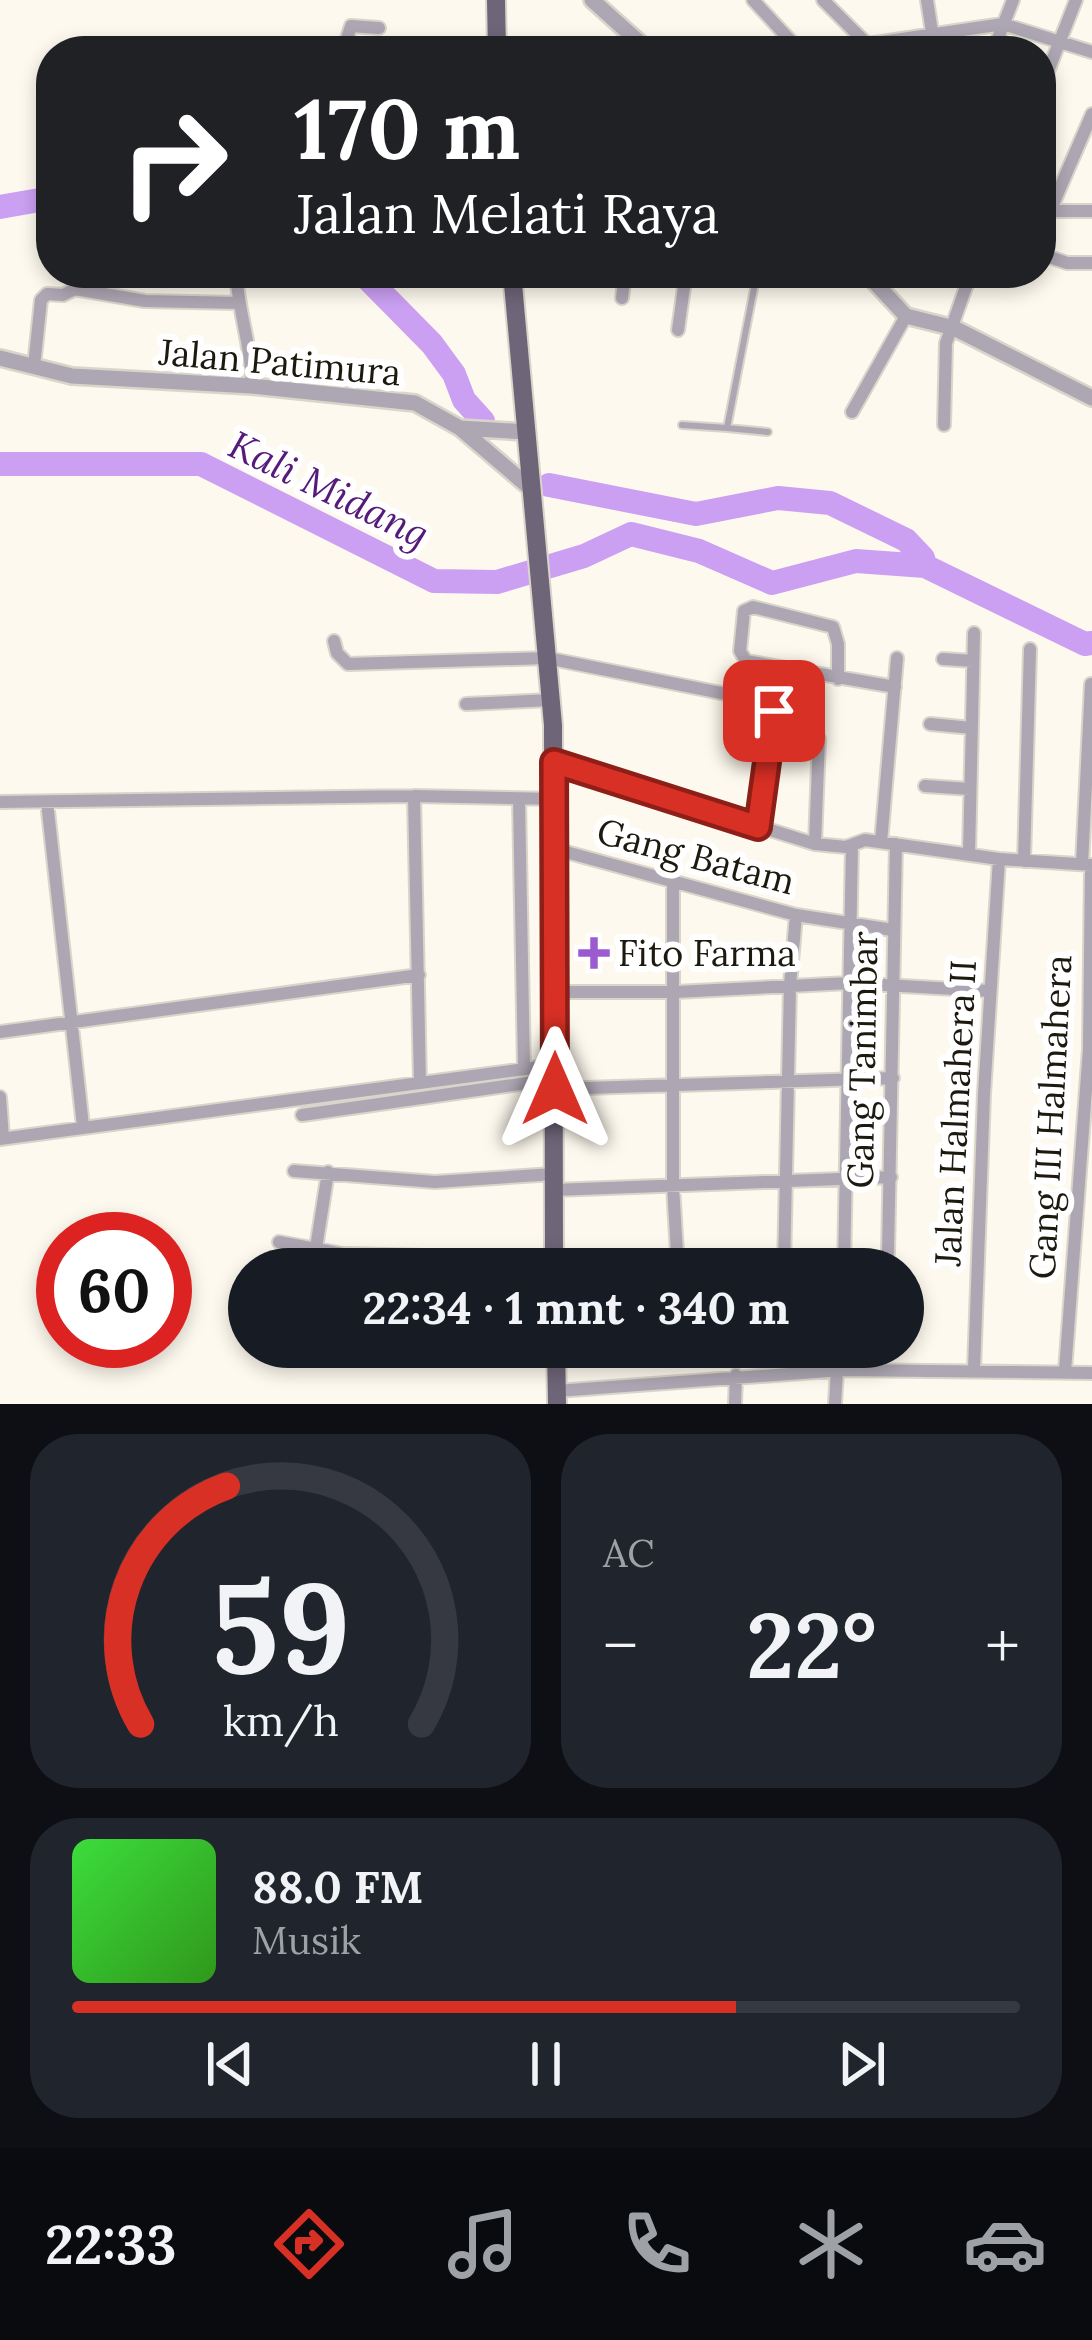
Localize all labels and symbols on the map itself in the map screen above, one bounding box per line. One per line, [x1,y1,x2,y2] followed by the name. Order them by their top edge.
[156,328,403,395] street label: Jalan Patimura
[221,419,437,559] water label: Kali Midang
[723,660,825,762] pin
[592,808,800,904] street label: Gang Batam
[618,930,796,976] place label: Fito Farma
[837,931,887,1189] street label: Gang Tanimbar
[581,940,607,966] marker: Fito Farma
[1019,954,1081,1280] street label: Gang III Halmahera
[924,959,986,1268] street label: Jalan Halmahera II
[492,1026,618,1152] position arrow
[36,1212,192,1368] speed limit sign: 60

